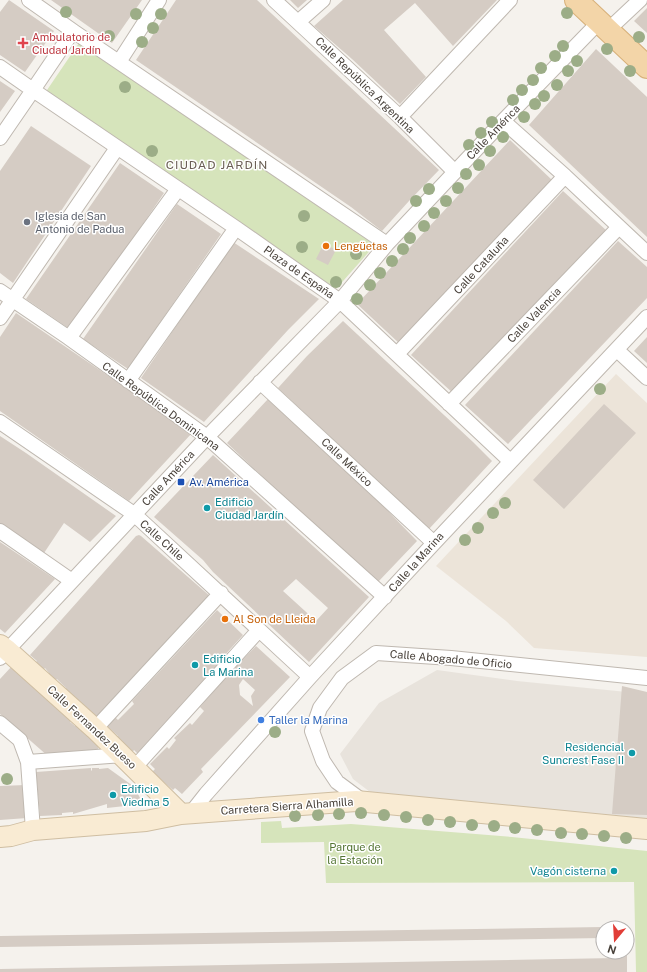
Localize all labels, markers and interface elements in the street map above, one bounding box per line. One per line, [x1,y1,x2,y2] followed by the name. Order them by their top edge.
[32,31,110,56] place label: Ambulatorio de Ciudad Jardín
[313,35,417,135] street label: Calle República Argentina
[17,37,29,49] marker: Ambulatorio de Ciudad Jardín
[464,102,522,162] street label: Calle América
[166,158,268,172] district label: CIUDAD JARDÍN
[35,210,124,235] place label: Iglesia de San Antonio de Padua
[22,217,32,227] marker: Iglesia de San Antonio de Padua
[451,234,511,296] street label: Calle Cataluña
[334,240,388,252] place label: Lengüetas
[321,241,331,251] marker: Lengüetas
[262,243,336,301] street label: Plaza de España
[505,285,563,345] street label: Calle Valencia
[100,359,222,453] street label: Calle República Dominicana
[319,435,375,489] street label: Calle México
[139,448,197,508] street label: Calle América
[189,476,249,488] place label: Av. América
[176,477,186,487] marker: Av. América
[215,496,284,521] place label: Edificio Ciudad Jardín
[202,503,212,513] marker: Edificio Ciudad Jardín
[138,517,186,563] street label: Calle Chile
[386,530,446,594] street label: Calle la Marina
[233,613,316,625] place label: Al Son de Lleida
[220,614,230,624] marker: Al Son de Lleida
[389,648,513,670] street label: Calle Abogado de Oficio
[203,653,253,678] place label: Edificio La Marina
[190,660,200,670] marker: Edificio La Marina
[45,683,139,771] street label: Calle Fernandez Bueso
[269,714,348,726] place label: Taller la Marina
[256,715,266,725] marker: Taller la Marina
[542,741,624,766] place label: Residencial Suncrest Fase II
[627,748,637,758] marker: Residencial Suncrest Fase II
[121,783,169,808] place label: Edificio Viedma 5
[108,790,118,800] marker: Edificio Viedma 5
[220,795,354,817] street label: Carretera Sierra Alhamilla
[327,841,383,866] park label: Parque de la Estación
[530,865,606,877] place label: Vagón cisterna
[609,866,619,876] marker: Vagón cisterna
[595,920,635,960] north arrow
[606,942,618,957] text: N

